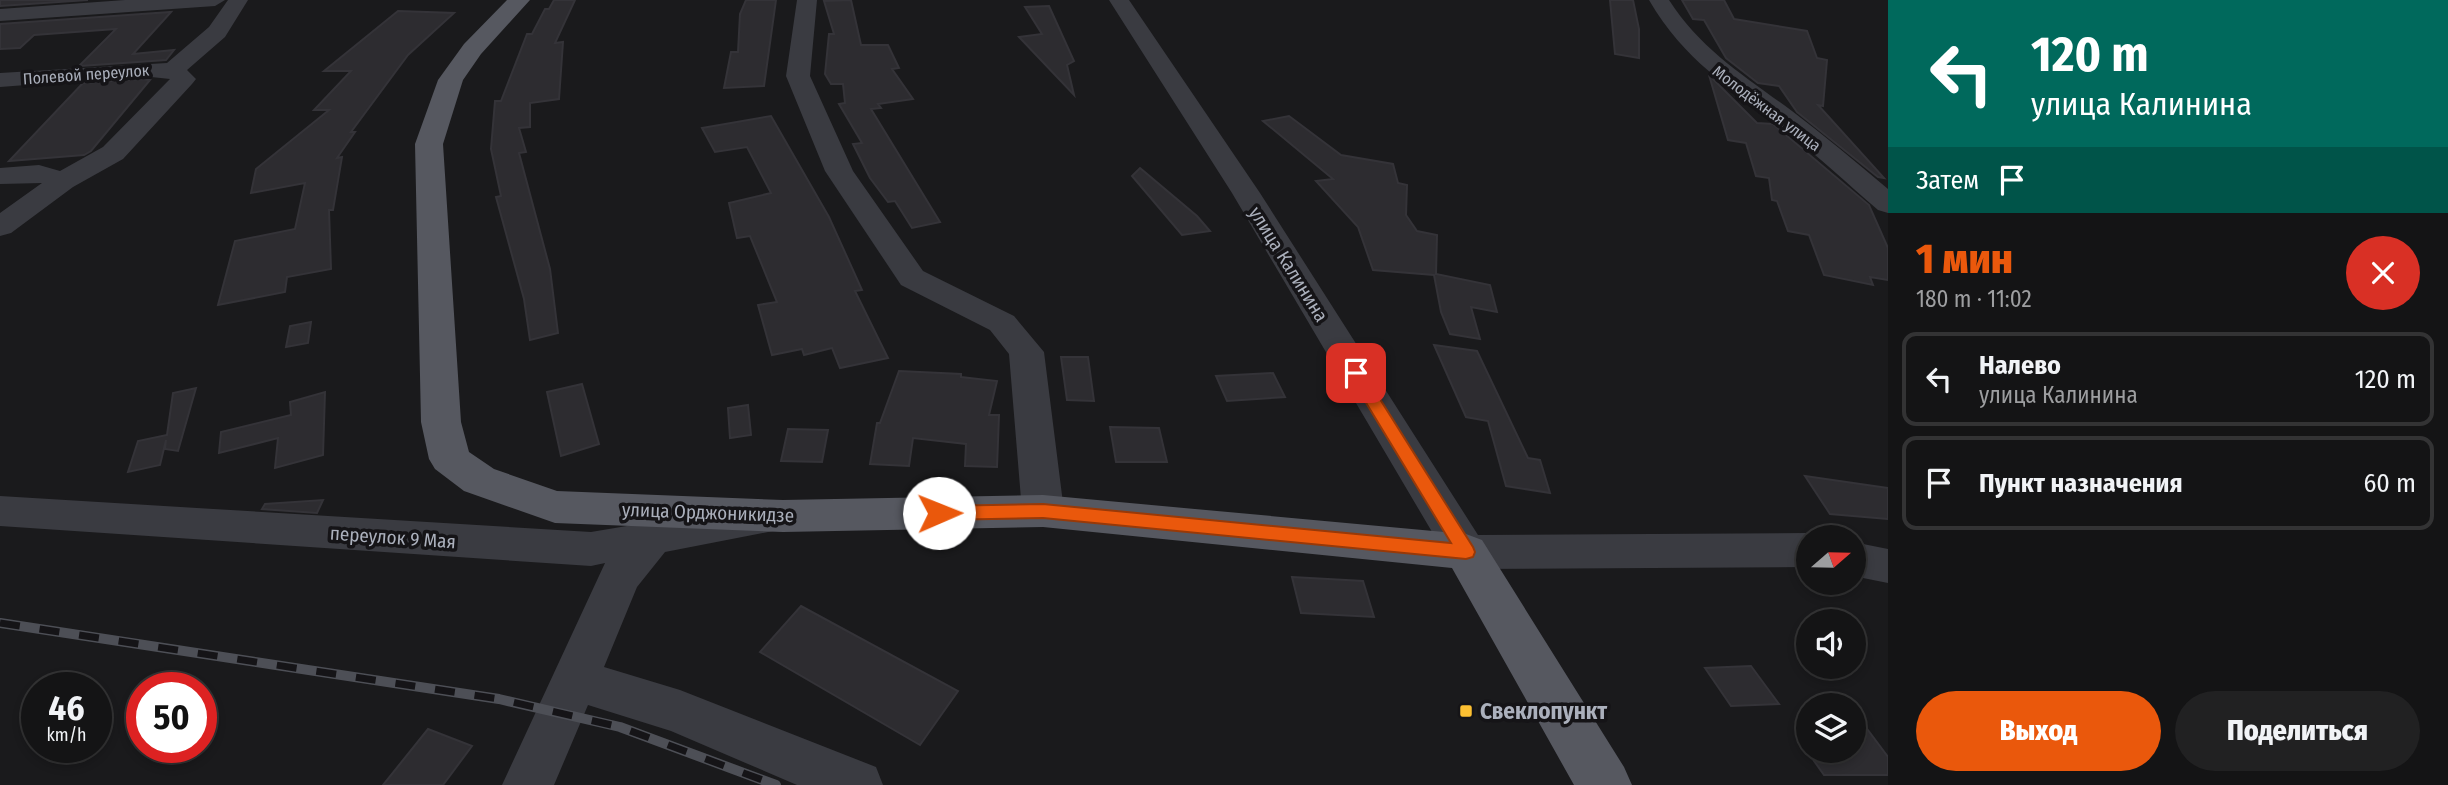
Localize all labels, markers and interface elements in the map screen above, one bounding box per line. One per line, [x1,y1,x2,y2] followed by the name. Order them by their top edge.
[2031,25,2149,84] text: 120 m
[1916,28,2007,119] icon: left
[22,61,150,88] street label: Полевой переулок
[1709,62,1825,155] street label: Молодёжная улица
[2031,85,2252,123] text: улица Калинина
[1993,161,2031,199] icon: arrive
[1916,165,1979,196] text: Затем
[1244,203,1333,326] street label: улица Калинина
[1916,234,2013,284] text: 1 мин
[2346,236,2420,310] button: close
[1916,285,2032,313] text: 180 m · 11:02
[1326,343,1386,403] pin
[1979,350,2061,381] text: Налево
[1337,354,1375,392] icon: arrive
[1920,360,1958,398] icon: left
[2355,364,2416,395] text: 120 m
[1979,381,2138,409] text: улица Калинина
[1920,464,1958,502] icon: arrive
[1979,468,2183,499] text: Пункт назначения
[2363,468,2416,499] text: 60 m
[902,476,976,550] position arrow
[622,498,794,527] street label: улица Орджоникидзе
[329,522,457,553] street label: переулок 9 Мая
[1796,525,1866,595] north arrow
[1796,525,1866,763] map controls
[1796,609,1866,679] button: sound
[126,672,217,763] speed limit sign: 50
[48,687,85,729] text: 46
[1916,691,2161,771] button: Выход
[2175,691,2420,771] button: Поделиться
[1796,693,1866,763] button: layers
[1480,697,1608,725] place label: Свеклопункт
[1458,703,1474,719] marker: Свеклопункт
[46,724,87,746] text: km/h

